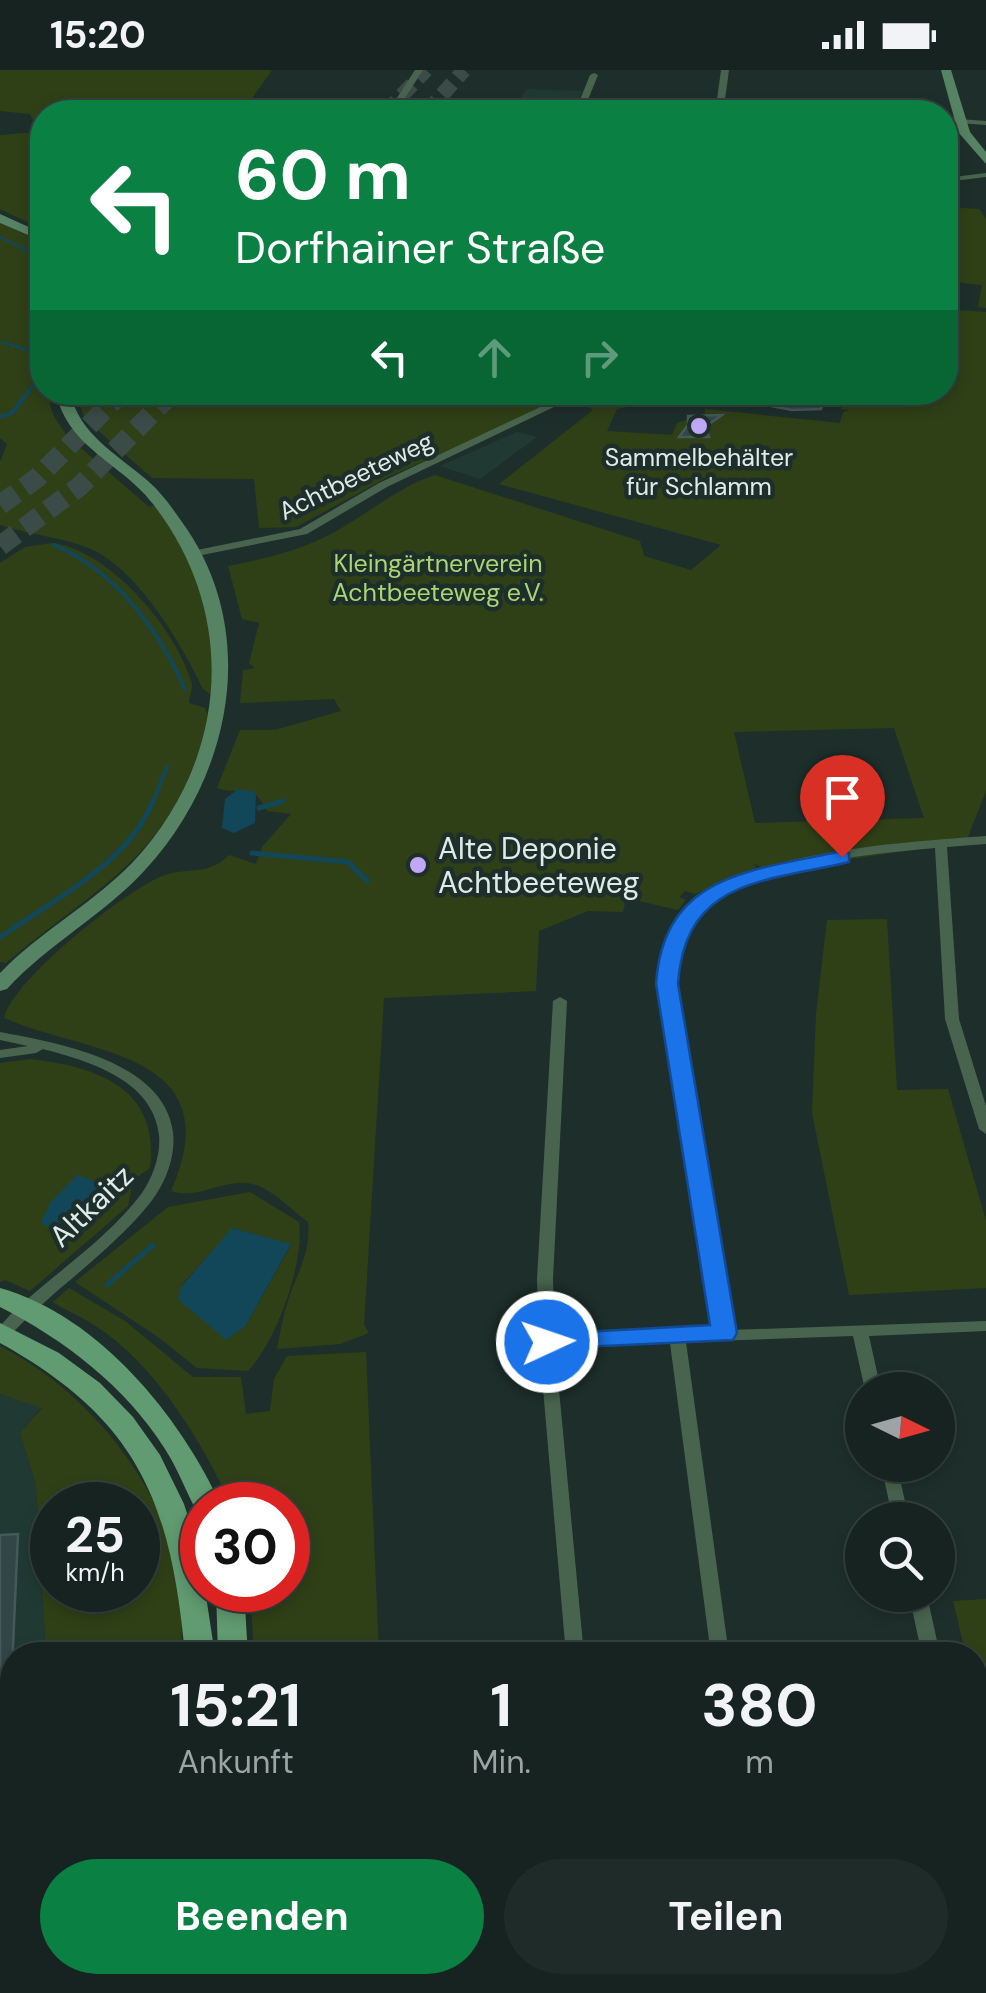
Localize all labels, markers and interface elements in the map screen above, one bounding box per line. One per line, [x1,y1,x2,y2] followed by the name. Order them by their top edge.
[50,10,146,60] text: 15:20
[235,130,411,221] text: 60 m
[70,140,200,270] icon: left
[235,218,605,277] text: Dorfhainer Straße
[362,330,417,385] icon: left
[467,330,522,385] icon: ahead
[572,330,627,385] icon: right
[688,415,710,437] marker: Sammelbehälter für Schlamm
[273,424,439,528] street label: Achtbeeteweg
[605,441,793,503] place label: Sammelbehälter für Schlamm
[332,547,544,609] park label: Kleingärtnerverein Achtbeeteweg e.V.
[800,755,885,858] pin
[815,770,870,825] icon: arrive
[438,829,639,902] place label: Alte Deponie Achtbeeteweg
[407,854,429,876] marker: Alte Deponie Achtbeeteweg
[41,1156,141,1256] street label: Altkaitz
[495,1290,599,1394] position arrow
[845,1372,955,1482] north arrow
[845,1372,955,1612] map controls
[180,1482,310,1612] speed limit sign: 30
[65,1502,125,1568] text: 25
[845,1502,955,1612] button: search
[65,1556,125,1589] text: km/h
[170,1666,301,1745] text: 15:21
[490,1666,512,1745] text: 1
[701,1666,818,1745] text: 380
[178,1741,294,1783] text: Ankunft
[472,1741,531,1783] text: Min.
[745,1741,774,1783] text: m
[40,1859,484,1974] button: Beenden
[504,1859,948,1974] button: Teilen

